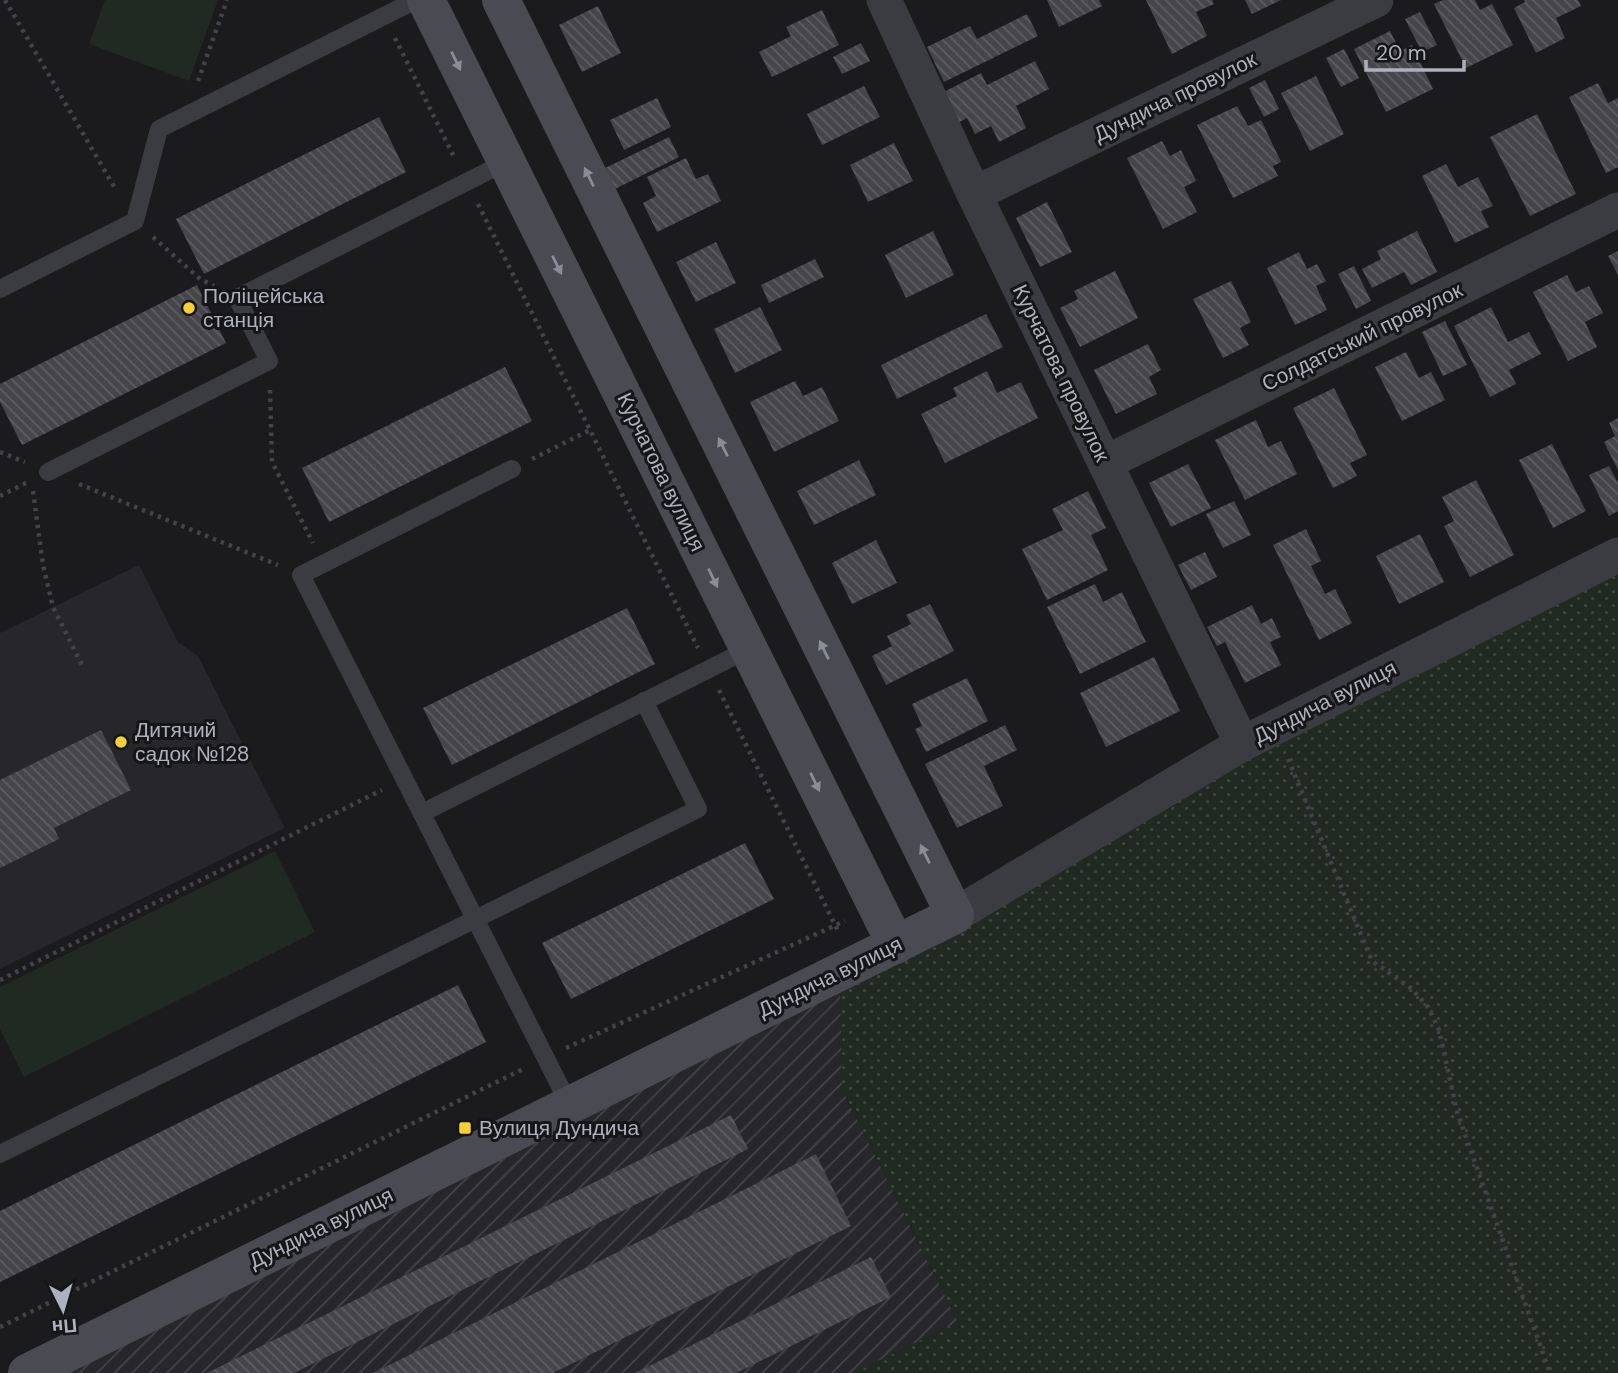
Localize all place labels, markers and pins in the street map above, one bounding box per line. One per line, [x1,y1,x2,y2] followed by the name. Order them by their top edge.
[203,282,325,334] place label: Поліцейська станція
[181,300,197,316] marker: Поліцейська станція
[135,716,249,768] place label: Дитячий садок №128
[113,734,129,750] marker: Дитячий садок №128
[479,1114,639,1142] place label: Вулиця Дундича
[457,1120,473,1136] marker: Вулиця Дундича

